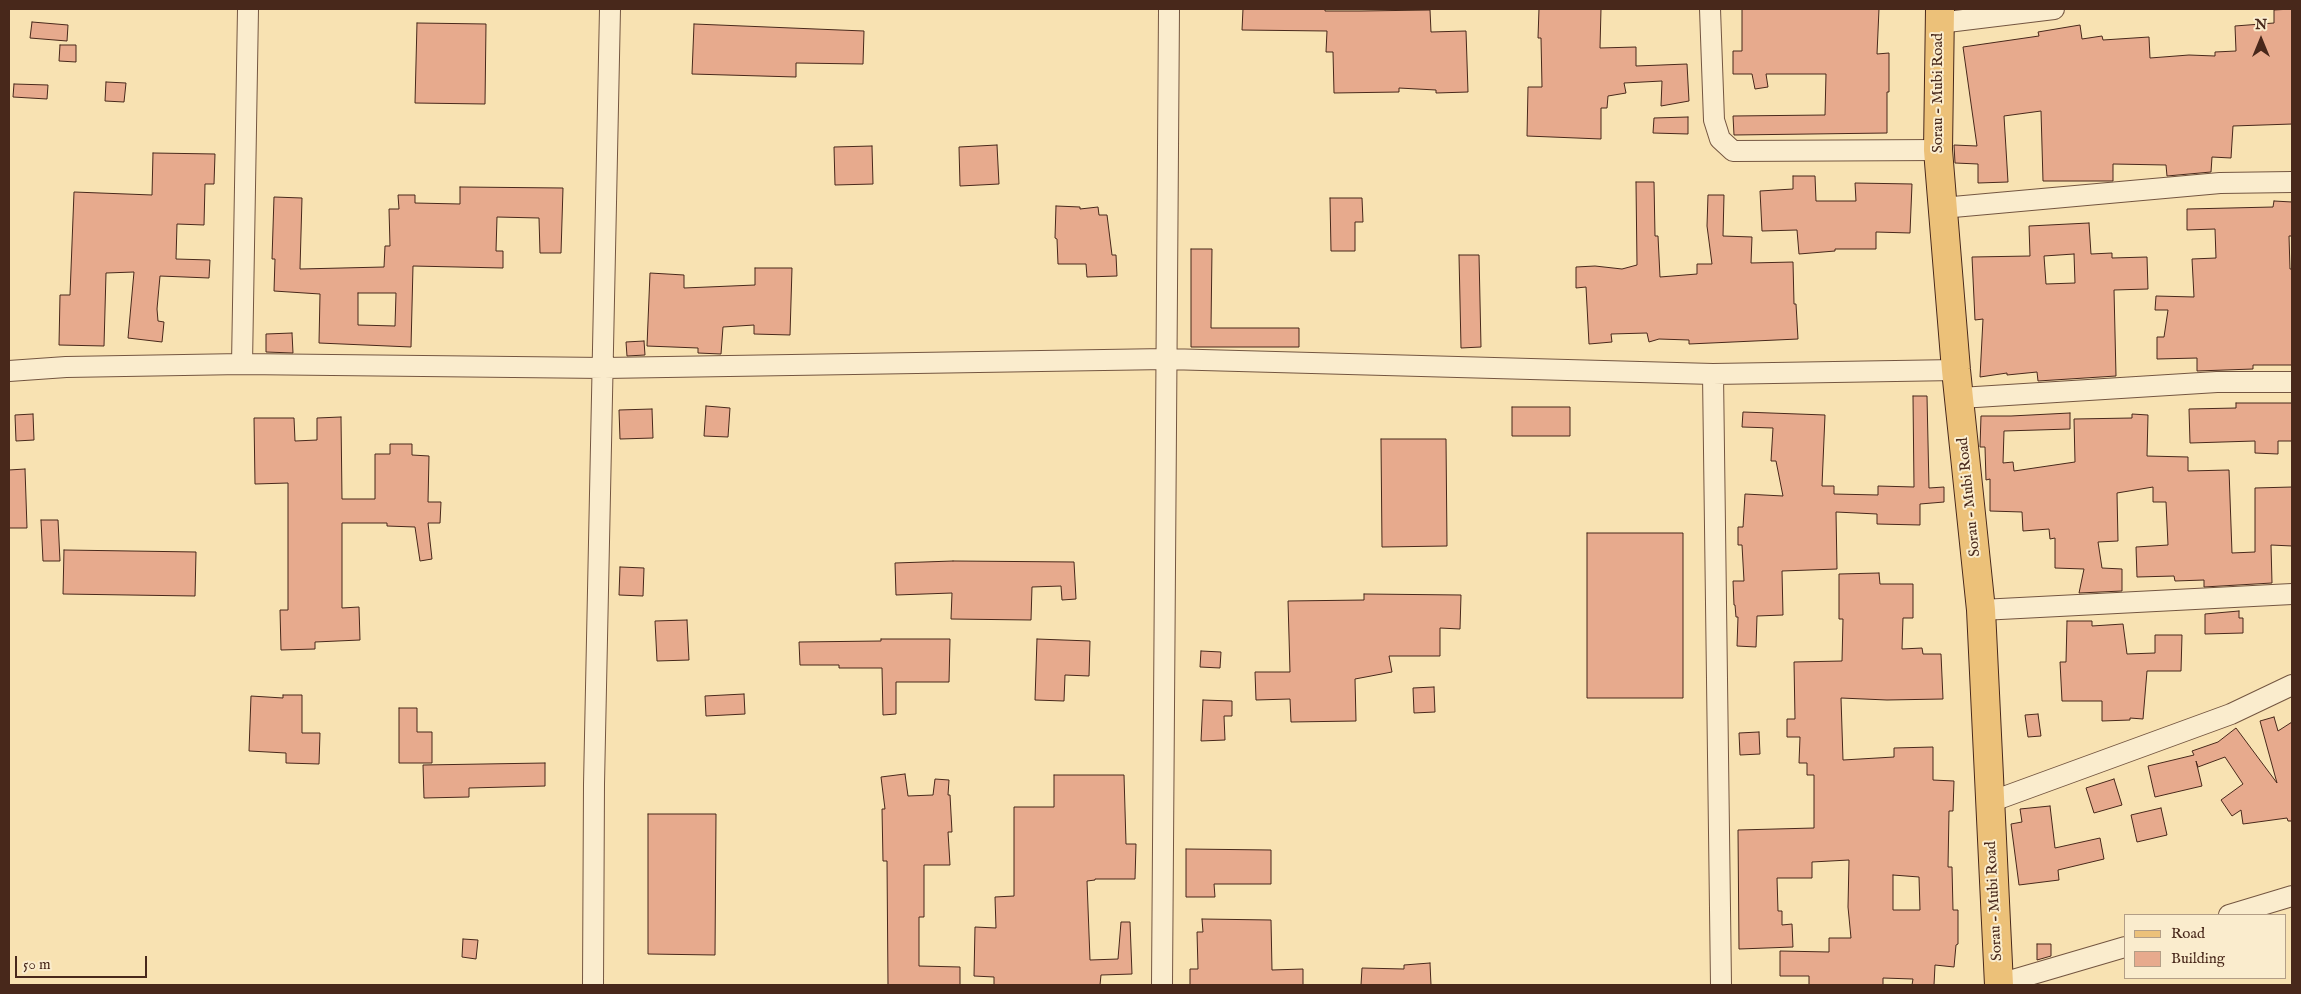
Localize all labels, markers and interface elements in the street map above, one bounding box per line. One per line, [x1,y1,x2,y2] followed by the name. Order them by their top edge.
[2236,15,2286,65] north arrow
[2255,16,2267,34] text: N
[1930,33,1948,153] street label: Sorau - Mubi Road
[1955,436,1985,558] street label: Sorau - Mubi Road
[1983,841,2007,961] street label: Sorau - Mubi Road
[2124,914,2286,979] legend
[2171,924,2205,943] text: Road
[18,946,150,978] scale bar
[2171,949,2225,968] text: Building
[23,955,51,974] text: 50 m

